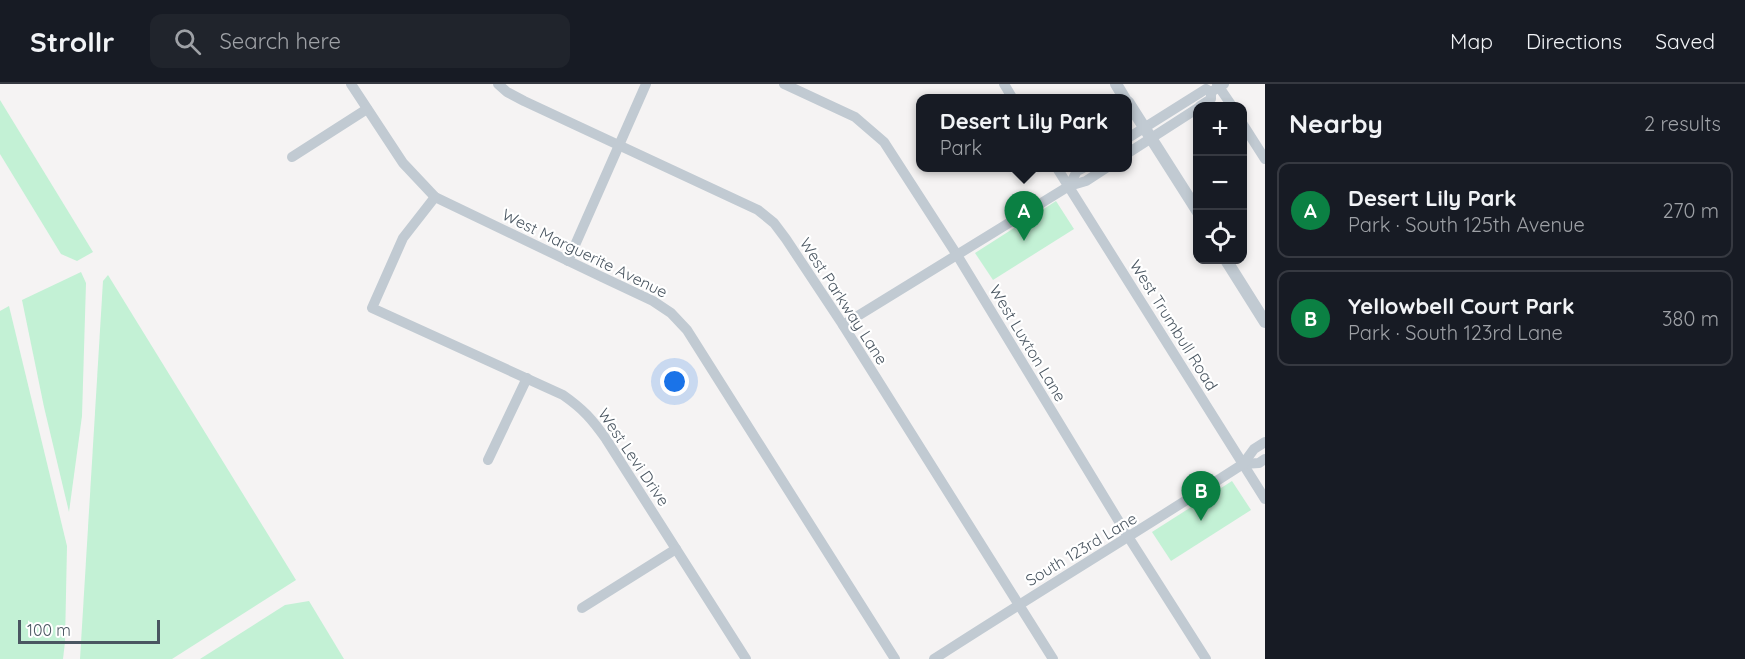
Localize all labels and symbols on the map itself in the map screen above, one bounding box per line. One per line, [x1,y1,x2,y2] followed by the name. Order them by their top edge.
[1004,192,1044,241] pin: A
[499,204,671,302] street label: West Marguerite Avenue
[796,234,892,368] street label: West Parkway Lane
[1126,256,1222,394] street label: West Trumbull Road
[985,281,1071,405] street label: West Luxton Lane
[660,367,689,396] your location
[594,404,674,510] street label: West Levi Drive
[1182,472,1220,521] pin: B
[1022,508,1140,590] street label: South 123rd Lane
[18,617,160,644] scale bar

